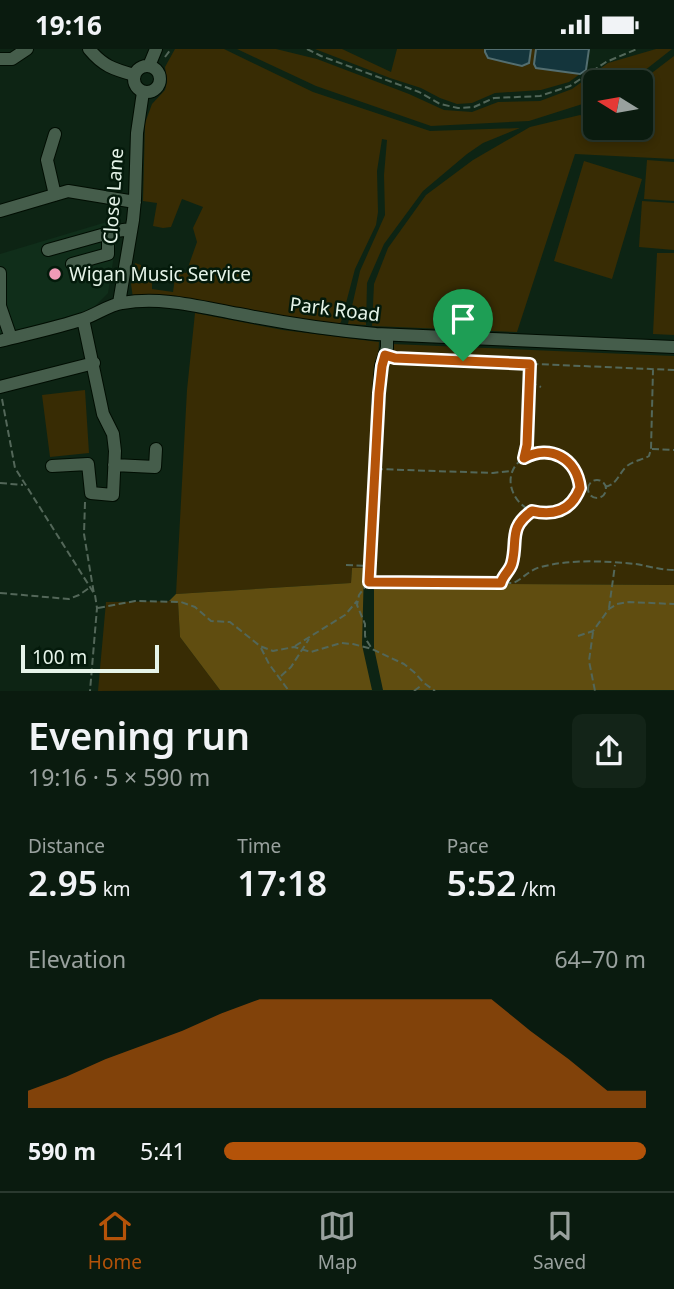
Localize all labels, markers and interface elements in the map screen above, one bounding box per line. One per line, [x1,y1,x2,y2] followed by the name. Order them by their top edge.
[35,7,102,43] text: 19:16
[583,70,653,140] north arrow
[583,70,653,140] map controls
[97,147,129,245] street label: Close Lane
[69,261,251,287] place label: Wigan Music Service
[47,266,63,282] marker: Wigan Music Service
[433,289,493,361] pin
[288,291,382,327] street label: Park Road
[444,300,482,338] icon: arrive
[21,641,159,673] scale bar
[32,644,87,670] text: 100 m
[28,709,250,761] text: Evening run
[572,714,646,788] button: share
[28,761,210,793] text: 19:16 · 5 × 590 m
[28,833,105,859] text: Distance
[237,833,281,859] text: Time
[447,833,489,859] text: Pace
[28,859,98,906] text: 2.95
[237,859,327,906] text: 17:18
[447,859,516,906] text: 5:52
[98,876,131,902] text: km
[516,876,556,902] text: /km
[28,943,126,975] text: Elevation
[554,943,646,975] text: 64–70 m
[28,1135,96,1167] text: 590 m
[140,1135,186,1167] text: 5:41
[88,1207,142,1275] tab: Home
[318,1207,357,1275] tab: Map
[533,1207,586,1275] tab: Saved

